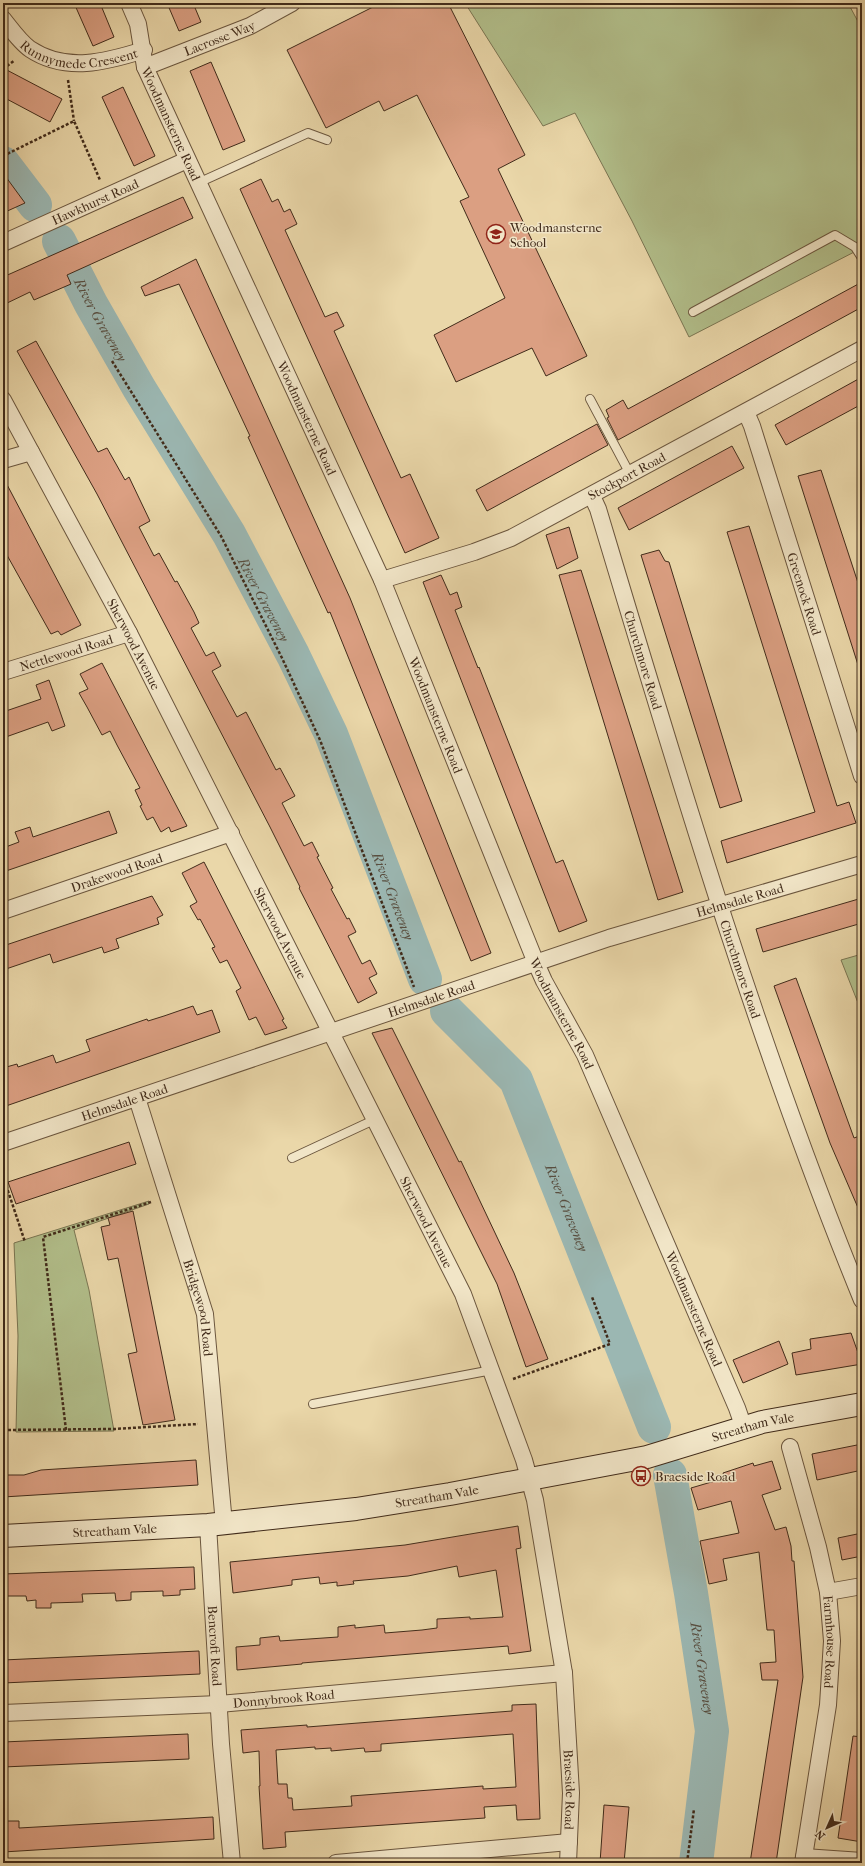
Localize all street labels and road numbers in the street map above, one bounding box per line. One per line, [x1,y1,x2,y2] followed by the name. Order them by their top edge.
[182,17,259,59] street label: Lacrosse Way
[17,37,140,71] street label: Runnymede Crescent
[138,64,204,184] street label: Woodmansterne Road
[50,175,142,228] street label: Hawkhurst Road
[274,358,340,478] street label: Woodmansterne Road
[585,449,669,503] street label: Stockport Road
[784,551,825,638] street label: Greenock Road
[104,596,164,693] street label: Sherwood Avenue
[621,609,665,712] street label: Churchmore Road
[18,631,115,674] street label: Nettlewood Road
[405,654,466,776] street label: Woodmansterne Road
[69,850,165,895] street label: Drakewood Road
[694,880,786,920] street label: Helmsdale Road
[251,885,310,982] street label: Sherwood Avenue
[717,918,764,1021] street label: Churchmore Road
[526,955,597,1072] street label: Woodmansterne Road
[386,977,477,1020] street label: Helmsdale Road
[79,1081,171,1124] street label: Helmsdale Road
[397,1174,456,1271] street label: Sherwood Avenue
[662,1248,726,1370] street label: Woodmansterne Road
[180,1257,216,1358] street label: Bridgewood Road
[710,1409,796,1445] street label: Streatham Vale
[394,1482,480,1511] street label: Streatham Vale
[72,1521,158,1540] street label: Streatham Vale
[820,1595,839,1690] street label: Farmhouse Road
[205,1605,225,1688] street label: Bencroft Road
[232,1687,336,1711] street label: Donnybrook Road
[560,1749,578,1831] street label: Braeside Road

